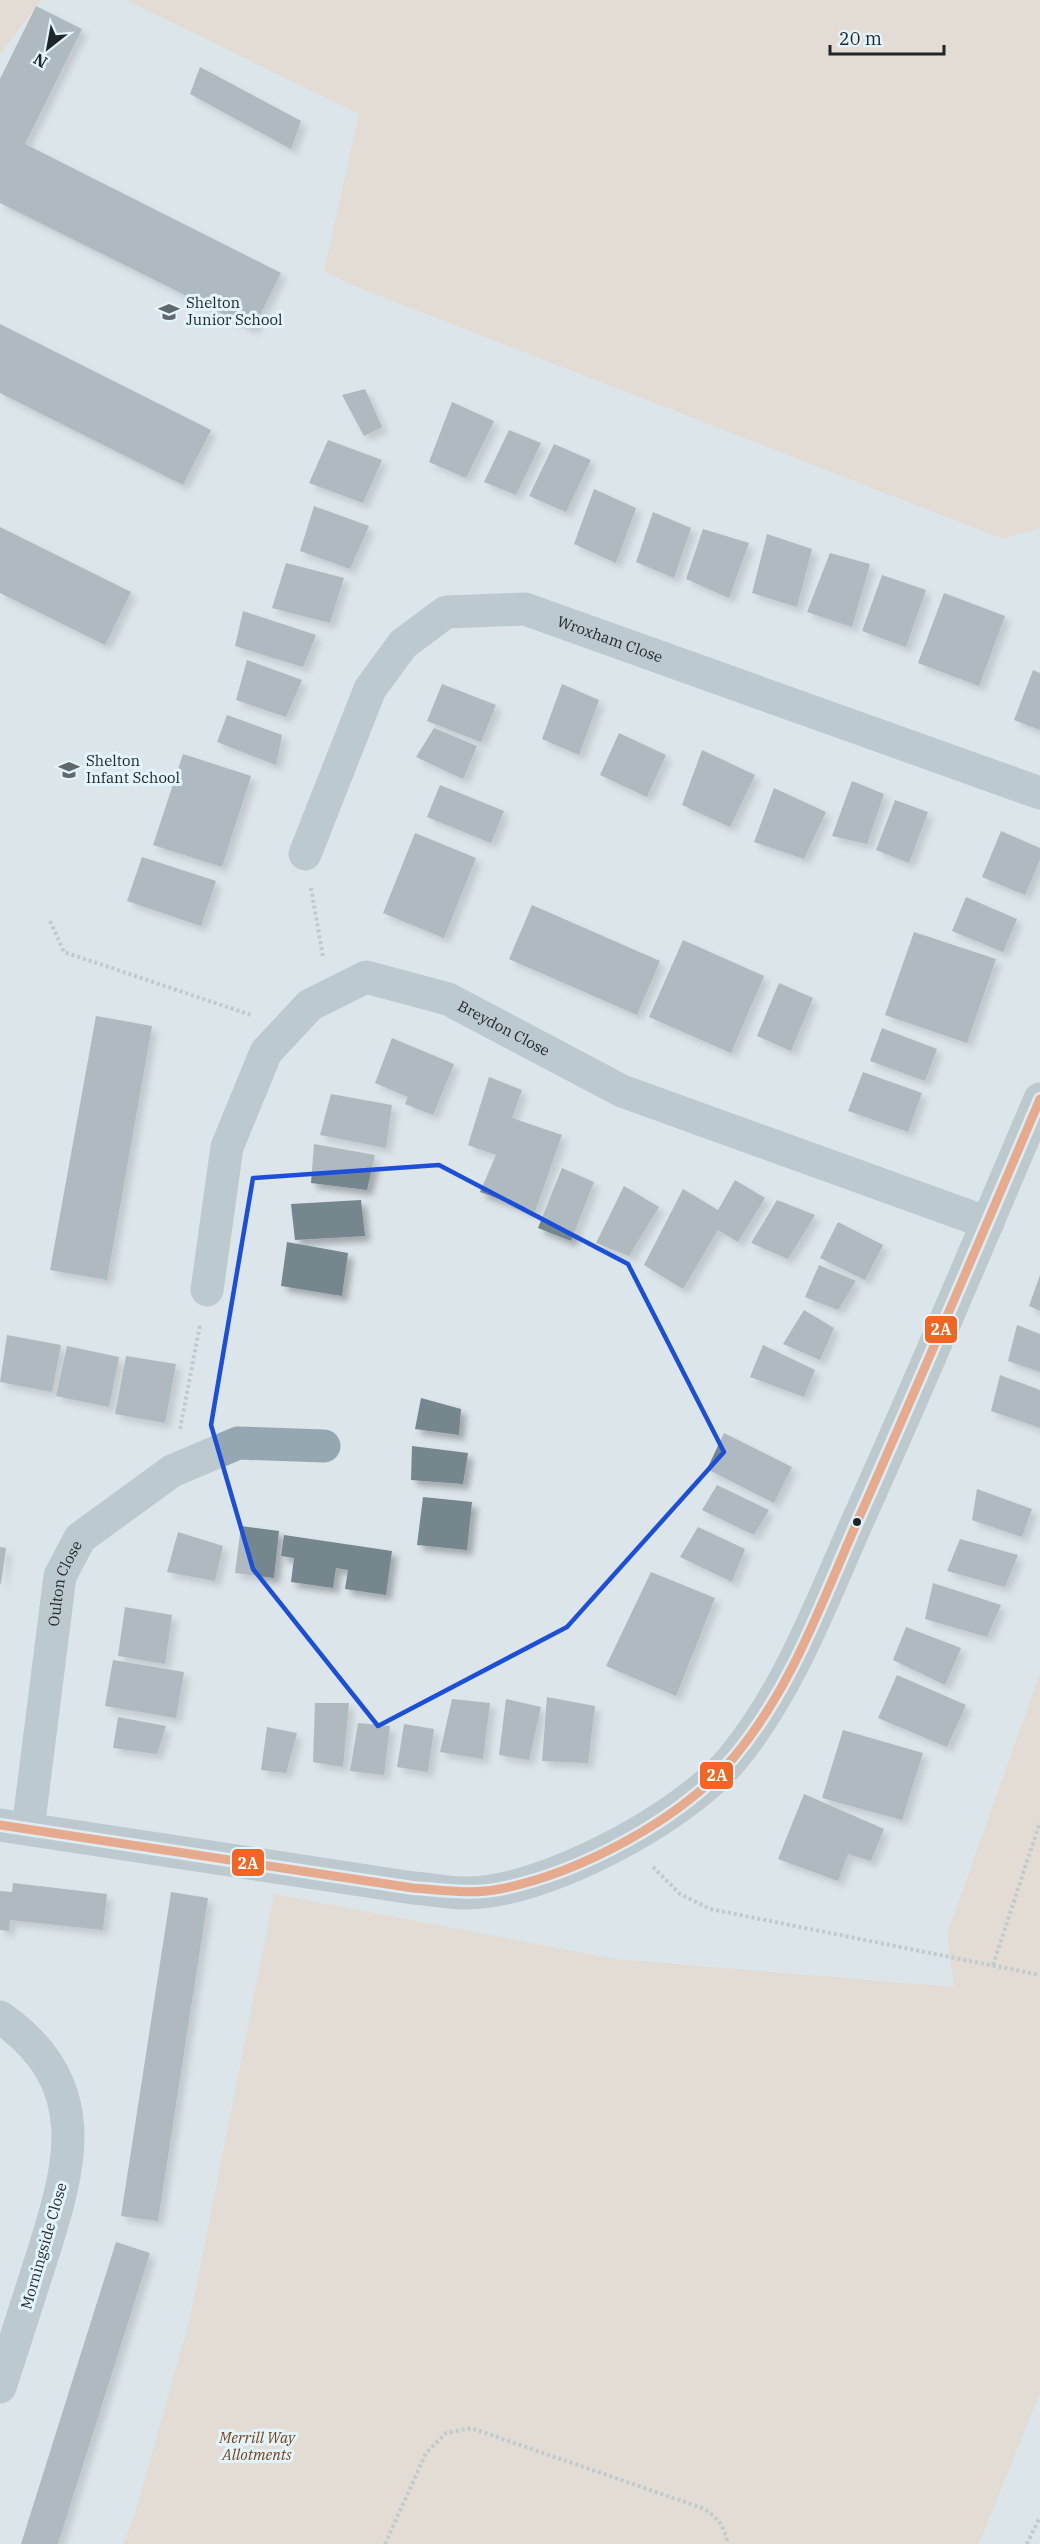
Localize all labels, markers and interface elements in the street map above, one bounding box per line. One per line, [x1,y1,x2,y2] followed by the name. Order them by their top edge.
[18,18,78,78] north arrow
[830,18,944,56] scale bar
[839,27,882,50] text: 20 m
[30,49,51,73] text: N
[186,293,282,329] place label: Shelton Junior School
[157,300,181,324] school or university icon: Shelton Junior School
[555,611,665,666] street label: Wroxham Close
[86,751,180,787] place label: Shelton Infant School
[57,758,81,782] school or university icon: Shelton Infant School
[455,996,553,1060] street label: Breydon Close
[924,1315,958,1344] line badge: 2A
[931,1319,951,1339] text: 2A
[851,1516,863,1528] unlabelled marker
[44,1537,86,1628] street label: Oulton Close
[699,1761,734,1790] line badge: 2A
[707,1765,727,1785] text: 2A
[231,1848,265,1877] line badge: 2A
[238,1853,258,1873] text: 2A
[16,2180,71,2311] street label: Morningside Close
[218,2428,296,2464] park label: Merrill Way Allotments

